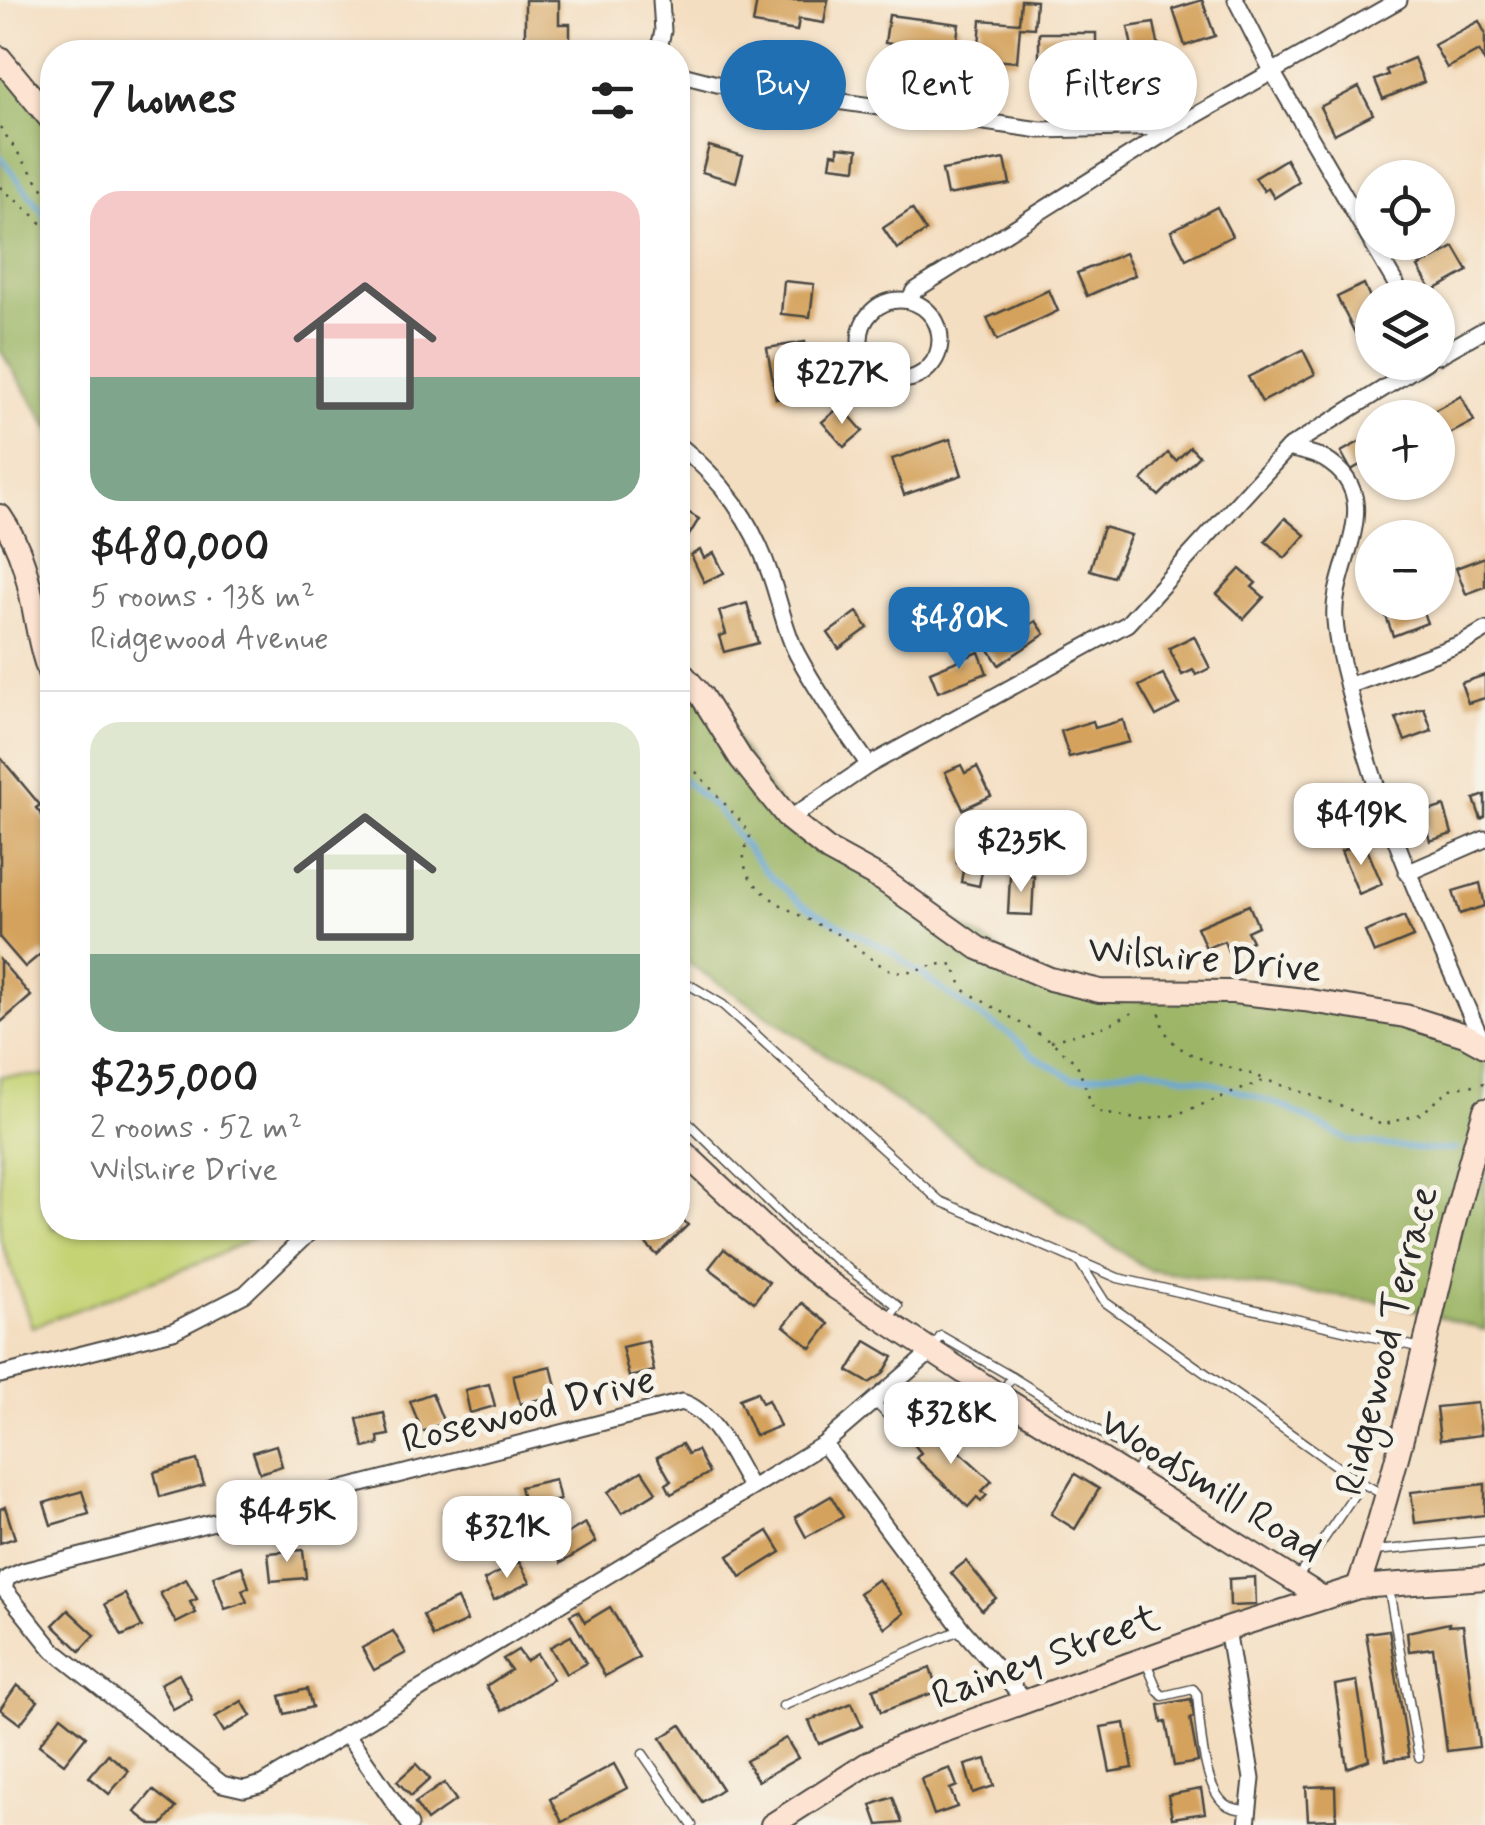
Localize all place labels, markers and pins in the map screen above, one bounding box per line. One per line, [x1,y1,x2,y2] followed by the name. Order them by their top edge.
[772,342,912,427] pin: $227K
[889,587,1029,672] pin: $480K
[1291,783,1431,868] pin: $419K
[951,810,1091,895] pin: $235K
[881,1382,1021,1467] pin: $328K
[217,1480,357,1565] pin: $445K
[437,1496,577,1581] pin: $321K

